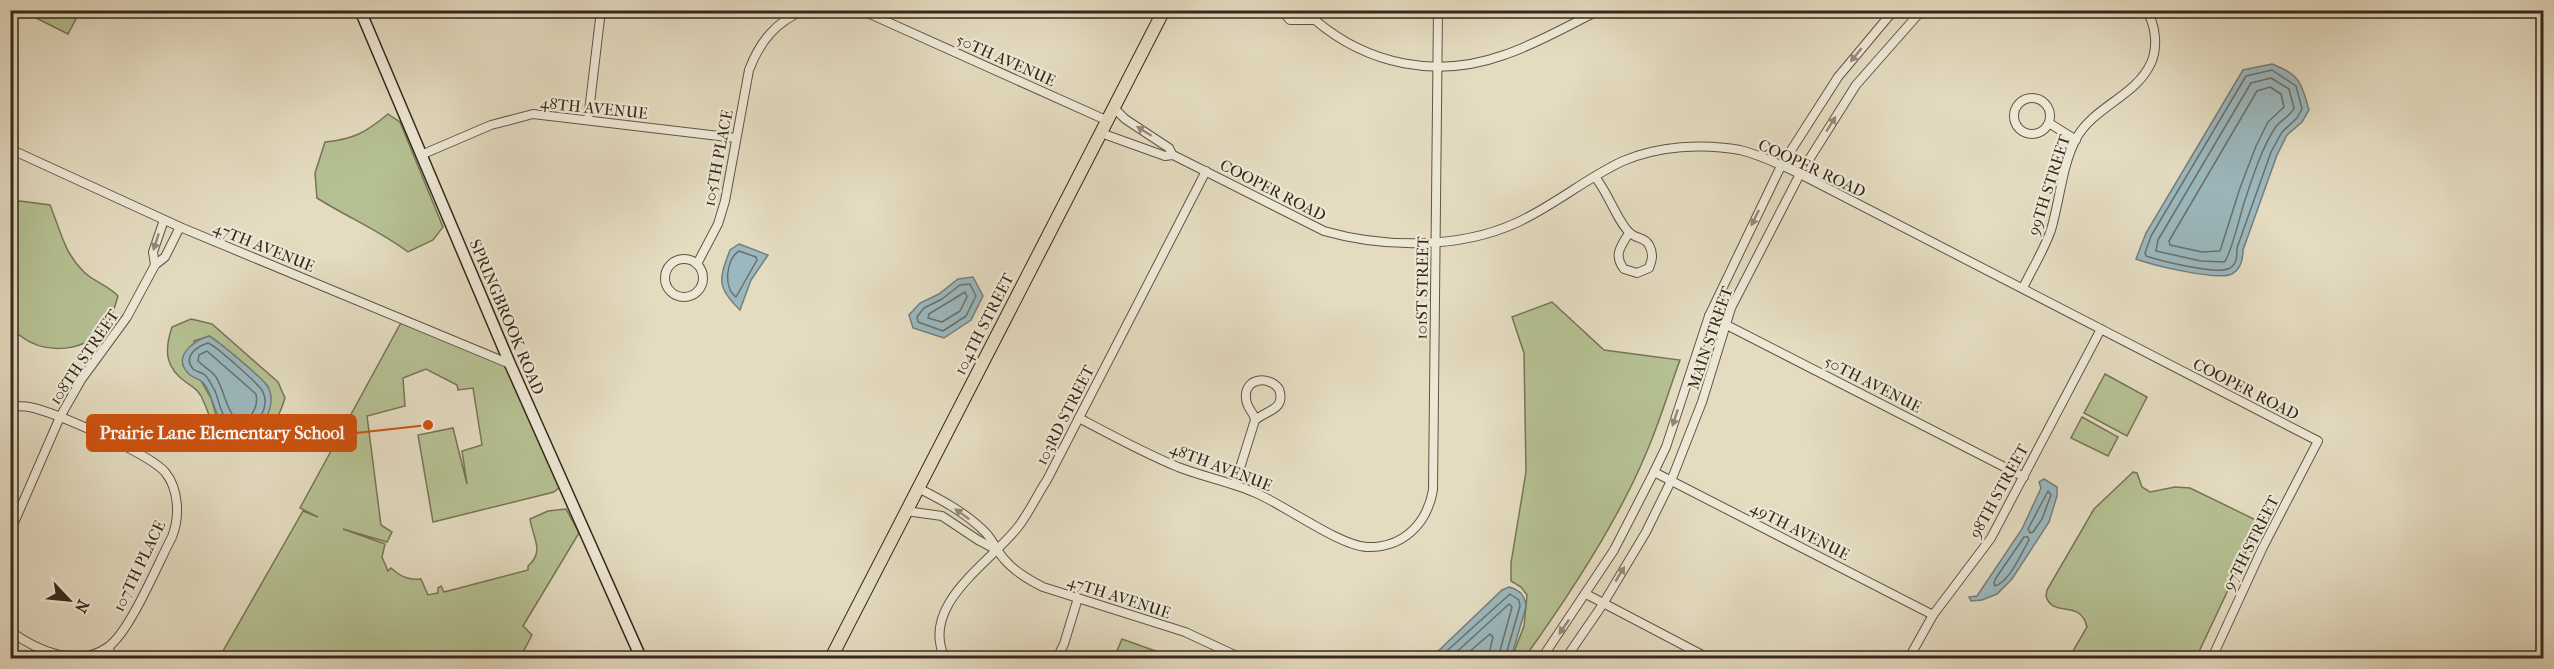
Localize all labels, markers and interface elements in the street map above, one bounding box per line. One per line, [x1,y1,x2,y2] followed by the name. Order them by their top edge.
[953,30,1059,90] street label: 50TH AVENUE
[1850,47,1863,62] one-way arrow
[539,93,649,123] street label: 48TH AVENUE
[699,108,737,208] street label: 105TH PLACE
[1825,116,1836,132] one-way arrow
[1136,126,1152,137] one-way arrow
[2024,132,2074,238] street label: 99TH STREET
[1755,135,1869,201] street label: COOPER ROAD
[1217,155,1329,225] street label: COOPER ROAD
[1751,210,1760,227] one-way arrow
[211,218,318,276] street label: 47TH AVENUE
[151,233,161,251] one-way arrow
[1412,236,1432,340] street label: 101ST STREET
[466,237,548,397] street label: SPRINGBROOK ROAD
[950,270,1018,378] street label: 104TH STREET
[1683,284,1737,392] street label: MAIN STREET
[45,306,123,408] street label: 108TH STREET
[1821,351,1925,417] street label: 50TH AVENUE
[2190,354,2302,424] street label: COOPER ROAD
[1032,362,1098,468] street label: 103RD STREET
[1670,409,1680,427] one-way arrow
[87,415,356,451] callout: Prairie Lane Elementary School
[99,423,346,444] text: Prairie Lane Elementary School
[1167,439,1275,495] street label: 48TH AVENUE
[1965,441,2033,541] street label: 98TH STREET
[2219,492,2283,594] street label: 97TH STREET
[1747,498,1853,564] street label: 49TH AVENUE
[954,508,970,520] one-way arrow
[109,517,169,615] street label: 107TH PLACE
[1615,566,1626,582] one-way arrow
[39,570,99,630] north arrow
[1065,571,1173,623] street label: 47TH AVENUE
[70,597,93,617] text: N
[1558,618,1570,634] one-way arrow

